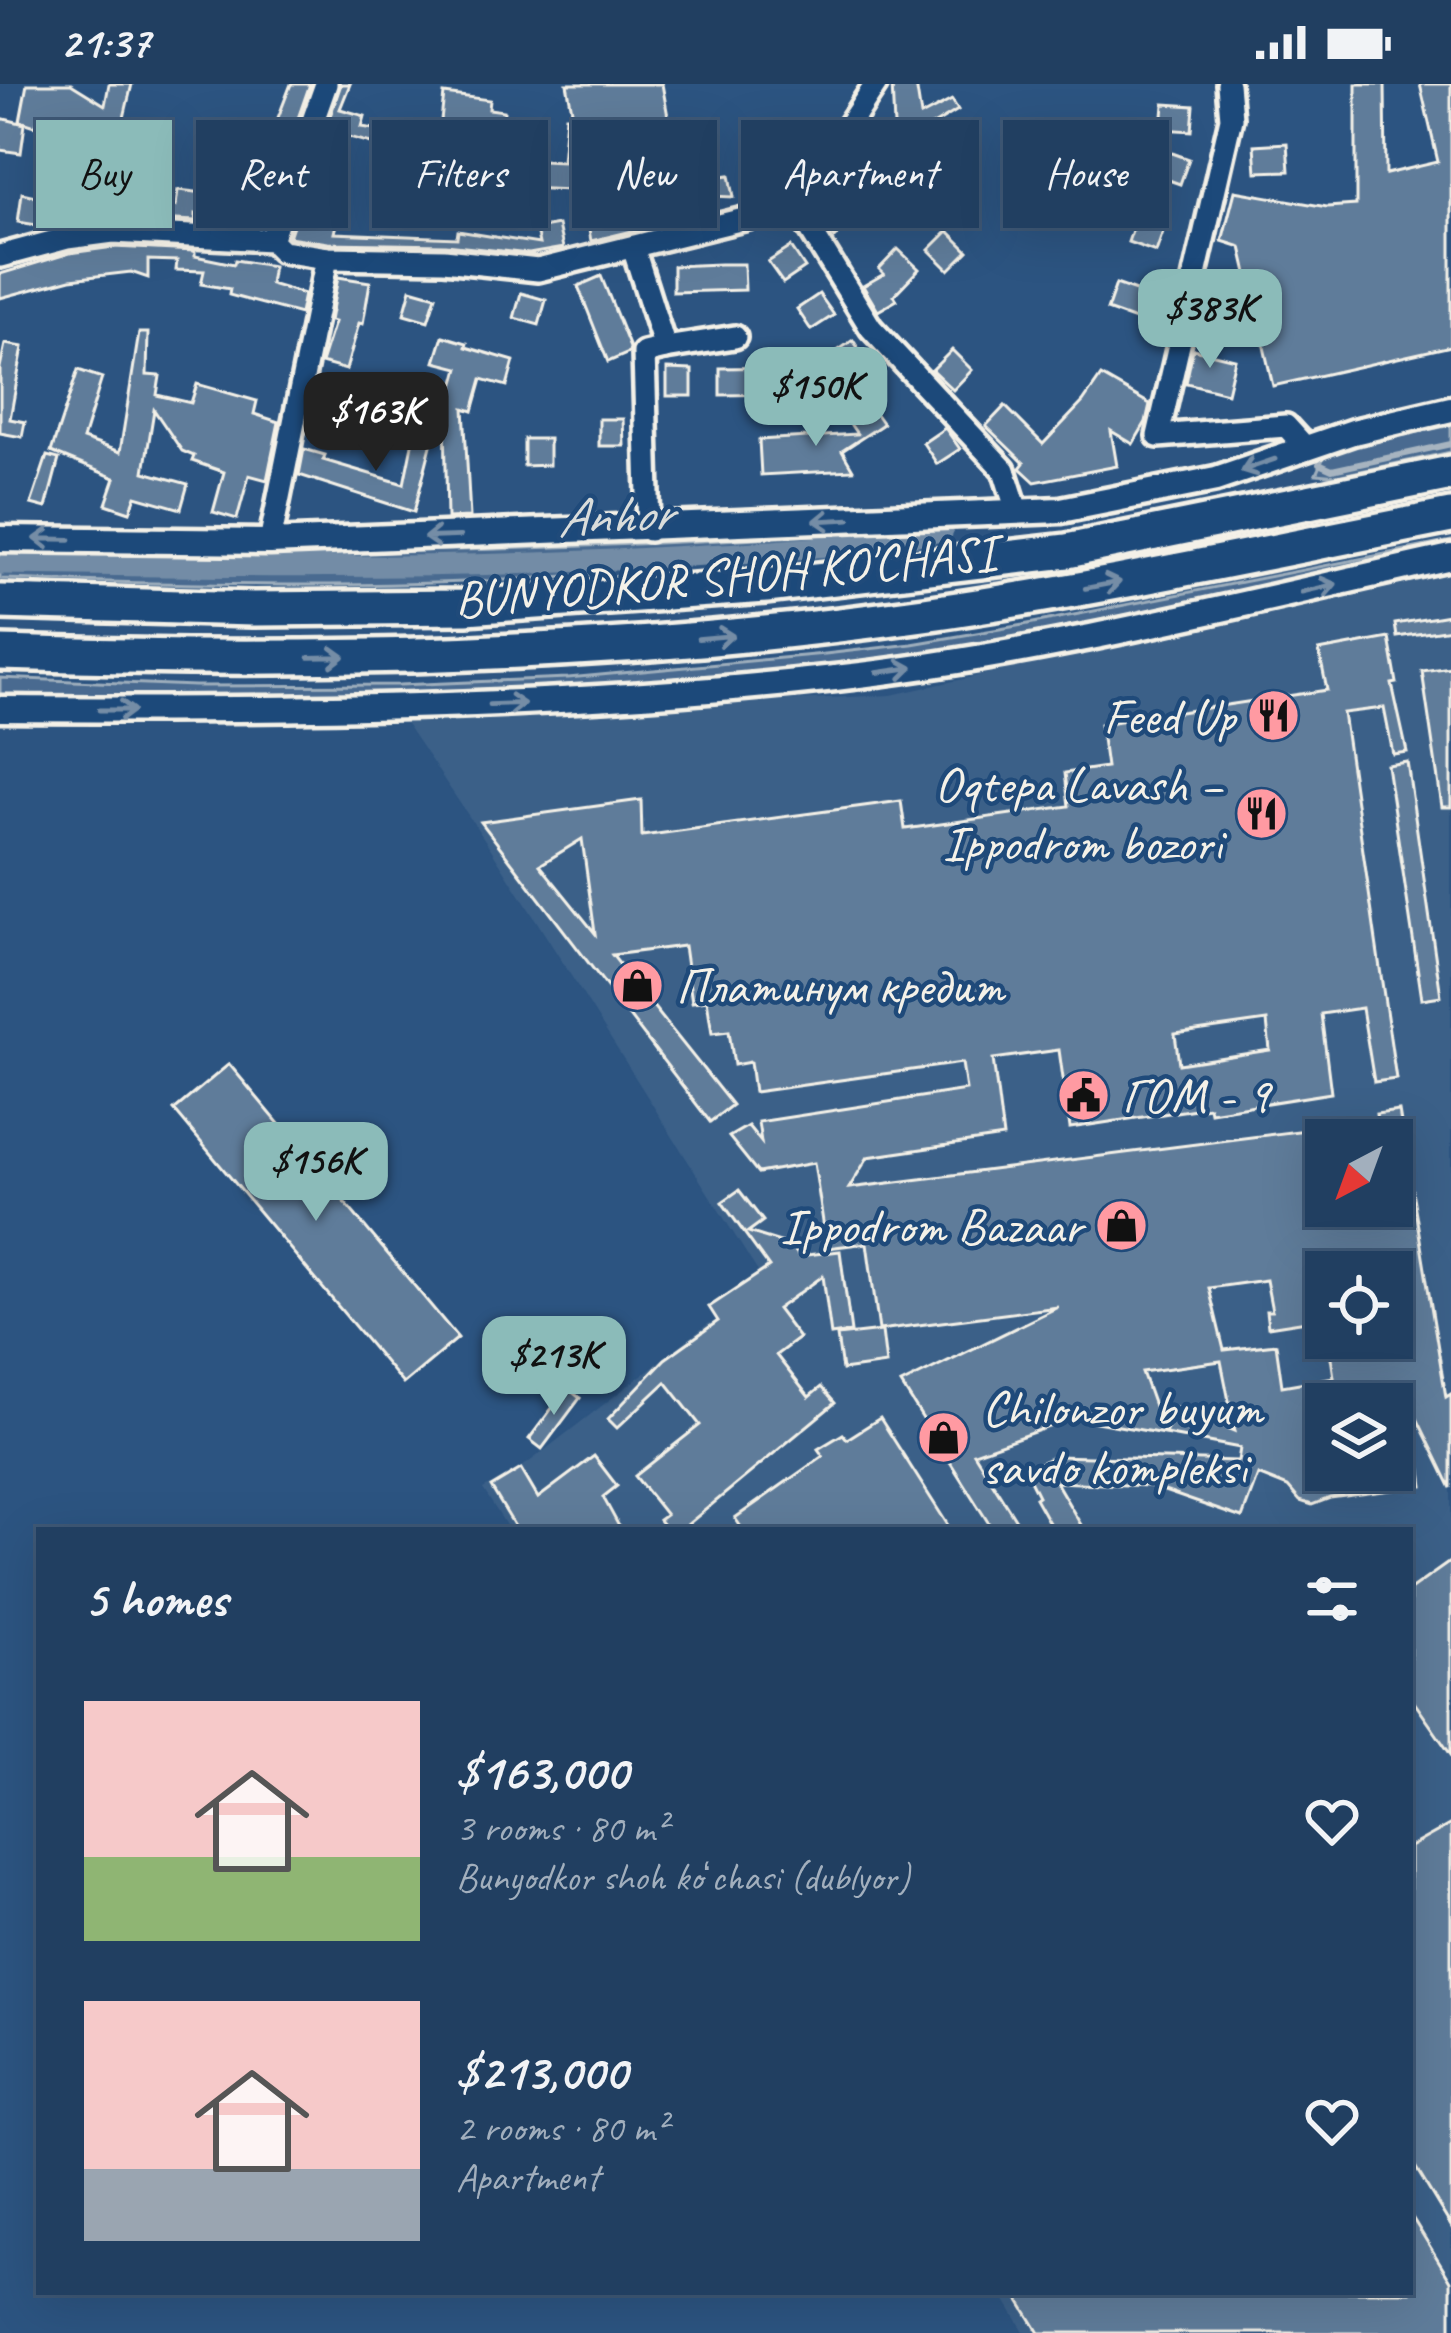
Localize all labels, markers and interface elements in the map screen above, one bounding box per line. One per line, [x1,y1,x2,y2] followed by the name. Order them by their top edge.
[60,14,150,71] text: 21:37
[36,120,172,228] chip: Buy
[196,120,348,228] chip: Rent
[372,120,548,228] chip: Filters
[572,120,717,228] chip: New
[741,120,979,228] chip: Apartment
[1003,120,1169,228] chip: House
[1126,269,1294,371] pin: $383K
[1165,283,1255,332] text: $383K
[732,347,900,449] pin: $150K
[771,361,861,410] text: $150K
[292,372,460,474] pin: $163K
[331,386,421,435] text: $163K
[1240,456,1277,477] one-way arrow
[555,478,681,552] water label: Anhor
[813,509,852,532] one-way arrow
[452,520,1009,632] street label: BUNYODKOR SHOH KO'CHASI
[423,526,462,549] one-way arrow
[33,528,72,550] one-way arrow
[1082,573,1121,595] one-way arrow
[1300,575,1338,598] one-way arrow
[696,625,735,648] one-way arrow
[307,645,346,668] one-way arrow
[875,658,914,681] one-way arrow
[1103,684,1238,748] place label: Feed Up
[1246,688,1302,744] restaurant icon: Feed Up
[487,693,526,716] one-way arrow
[97,699,136,721] one-way arrow
[935,752,1227,875] place label: Oqtepa Lavash – Ippodrom bozori
[1233,785,1289,841] restaurant icon: Oqtepa Lavash – Ippodrom bozori
[676,954,1007,1018] place label: Платинум кредит
[609,958,665,1014] shop icon: Платинум кредит
[1122,1063,1274,1127] place label: ГОМ - 9
[1055,1067,1111,1123] public building icon: ГОМ - 9
[1305,1119,1413,1227] north arrow
[1305,1119,1413,1491] map controls
[232,1122,400,1224] pin: $156K
[271,1136,361,1185] text: $156K
[780,1194,1087,1258] place label: Ippodrom Bazaar
[1093,1198,1149,1254] shop icon: Ippodrom Bazaar
[1305,1251,1413,1359] button: locate
[470,1316,638,1418] pin: $213K
[509,1330,599,1379] text: $213K
[982,1376,1265,1499] place label: Chilonzor buyum savdo kompleksi
[1305,1383,1413,1491] button: layers
[915,1409,971,1465] shop icon: Chilonzor buyum savdo kompleksi
[1299,1566,1365,1632] icon: filters
[84,1567,227,1631] text: 5 homes
[456,1740,628,1804] text: $163,000
[180,1749,324,1893] icon: home
[1299,1788,1365,1854] icon: heart
[456,1804,667,1853] text: 3 rooms · 80 m²
[456,1853,910,1902] text: Bunyodkor shoh koʻchasi (dublyor)
[456,2040,627,2104] text: $213,000
[180,2049,324,2193] icon: home
[1299,2088,1365,2154] icon: heart
[456,2104,667,2153] text: 2 rooms · 80 m²
[456,2153,599,2202] text: Apartment

